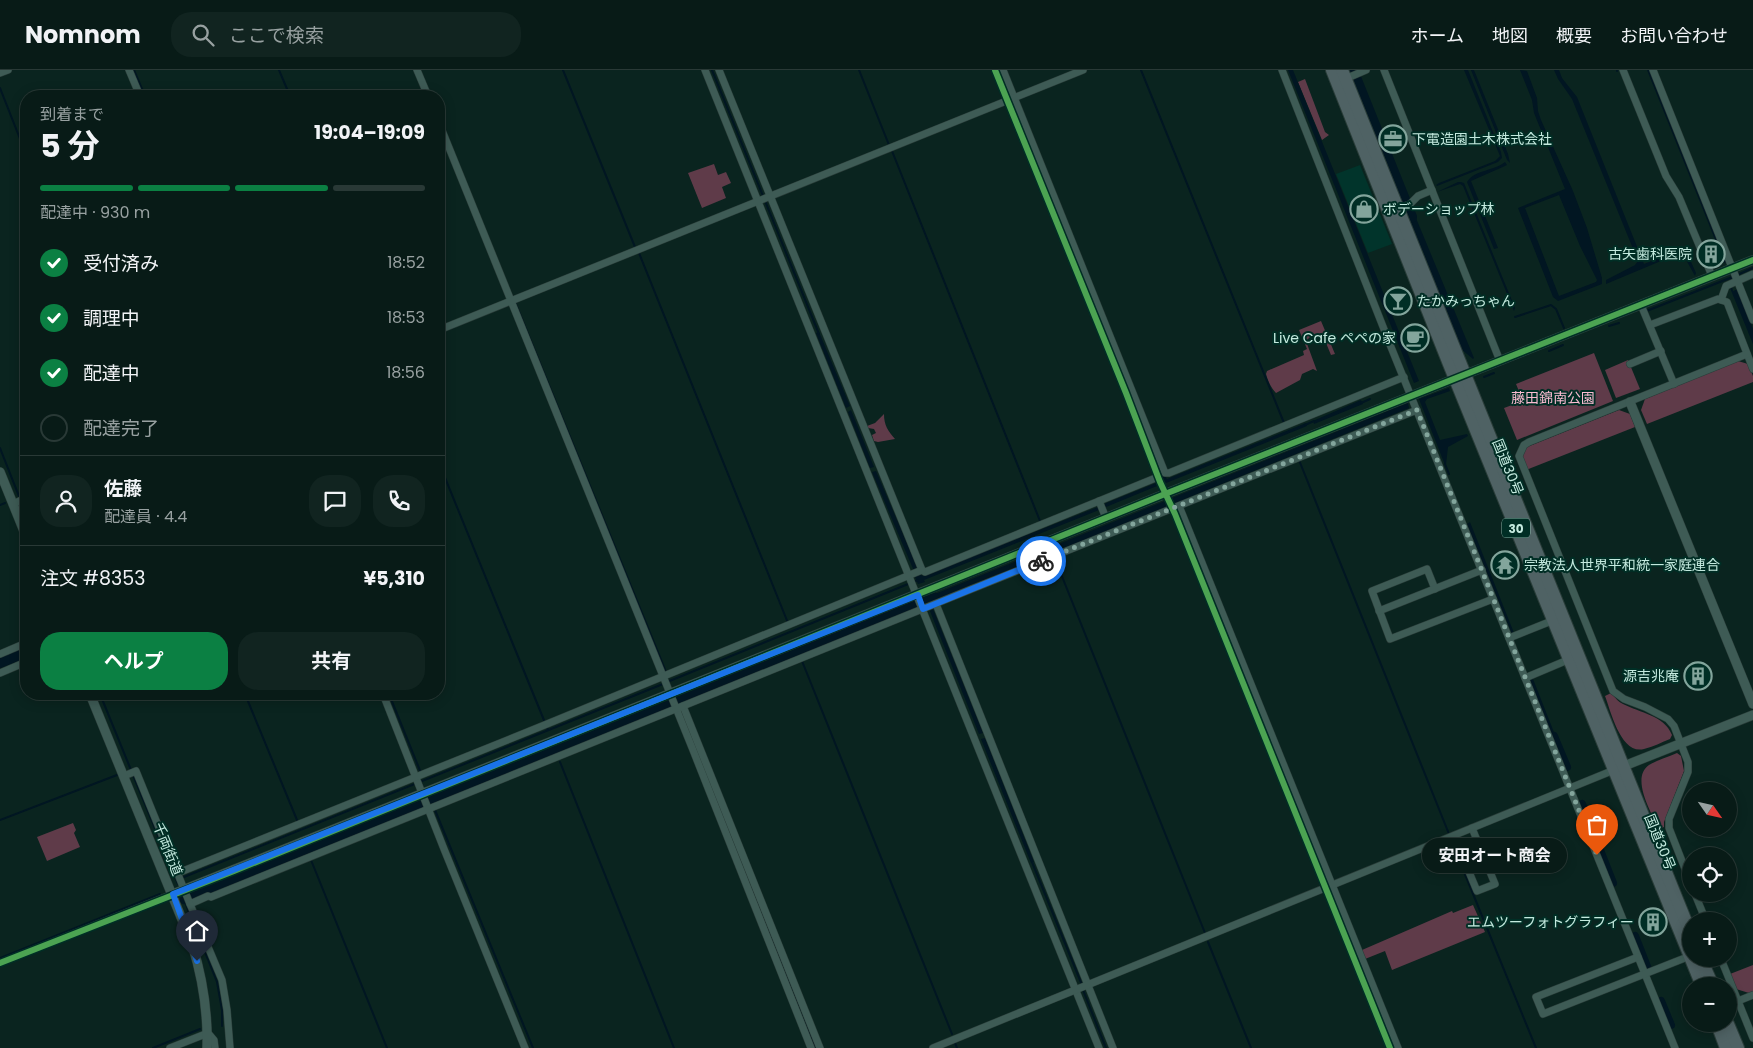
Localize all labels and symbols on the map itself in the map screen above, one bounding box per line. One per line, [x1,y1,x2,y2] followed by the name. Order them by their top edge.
[1378,124,1408,154] office icon: 下電造園土木株式会社
[1412,129,1552,149] place label: 下電造園土木株式会社
[1349,194,1379,224] shop icon: ボデーショップ林
[1383,199,1495,219] place label: ボデーショップ林
[1696,239,1726,269] building icon: 古矢歯科医院
[1608,244,1692,264] place label: 古矢歯科医院
[1383,286,1413,316] bar icon: たかみっちゃん
[1417,291,1515,311] place label: たかみっちゃん
[1400,323,1430,353] cafe icon: Live Cafe ペペの家
[1273,328,1396,348] place label: Live Cafe ペペの家
[1511,388,1595,408] park label: 藤田錦南公園
[1488,436,1528,498] street label: 国道30号
[1502,518,1530,538] road number: 30
[1016,536,1066,586] courier
[1490,550,1520,580] temple icon: 宗教法人世界平和統一家庭連合
[1524,555,1720,575] place label: 宗教法人世界平和統一家庭連合
[1683,661,1713,691] building icon: 源吉兆庵
[1623,666,1679,686] place label: 源吉兆庵
[1682,782,1738,838] north arrow
[1576,804,1618,855] pin
[1640,811,1680,873] street label: 国道30号
[148,819,188,879] street label: 千両街道
[1422,838,1567,872] callout: 安田オート商会
[1638,907,1668,937] building icon: エムツーフォトグラフィー
[176,910,218,961] pin
[1467,912,1634,932] place label: エムツーフォトグラフィー

